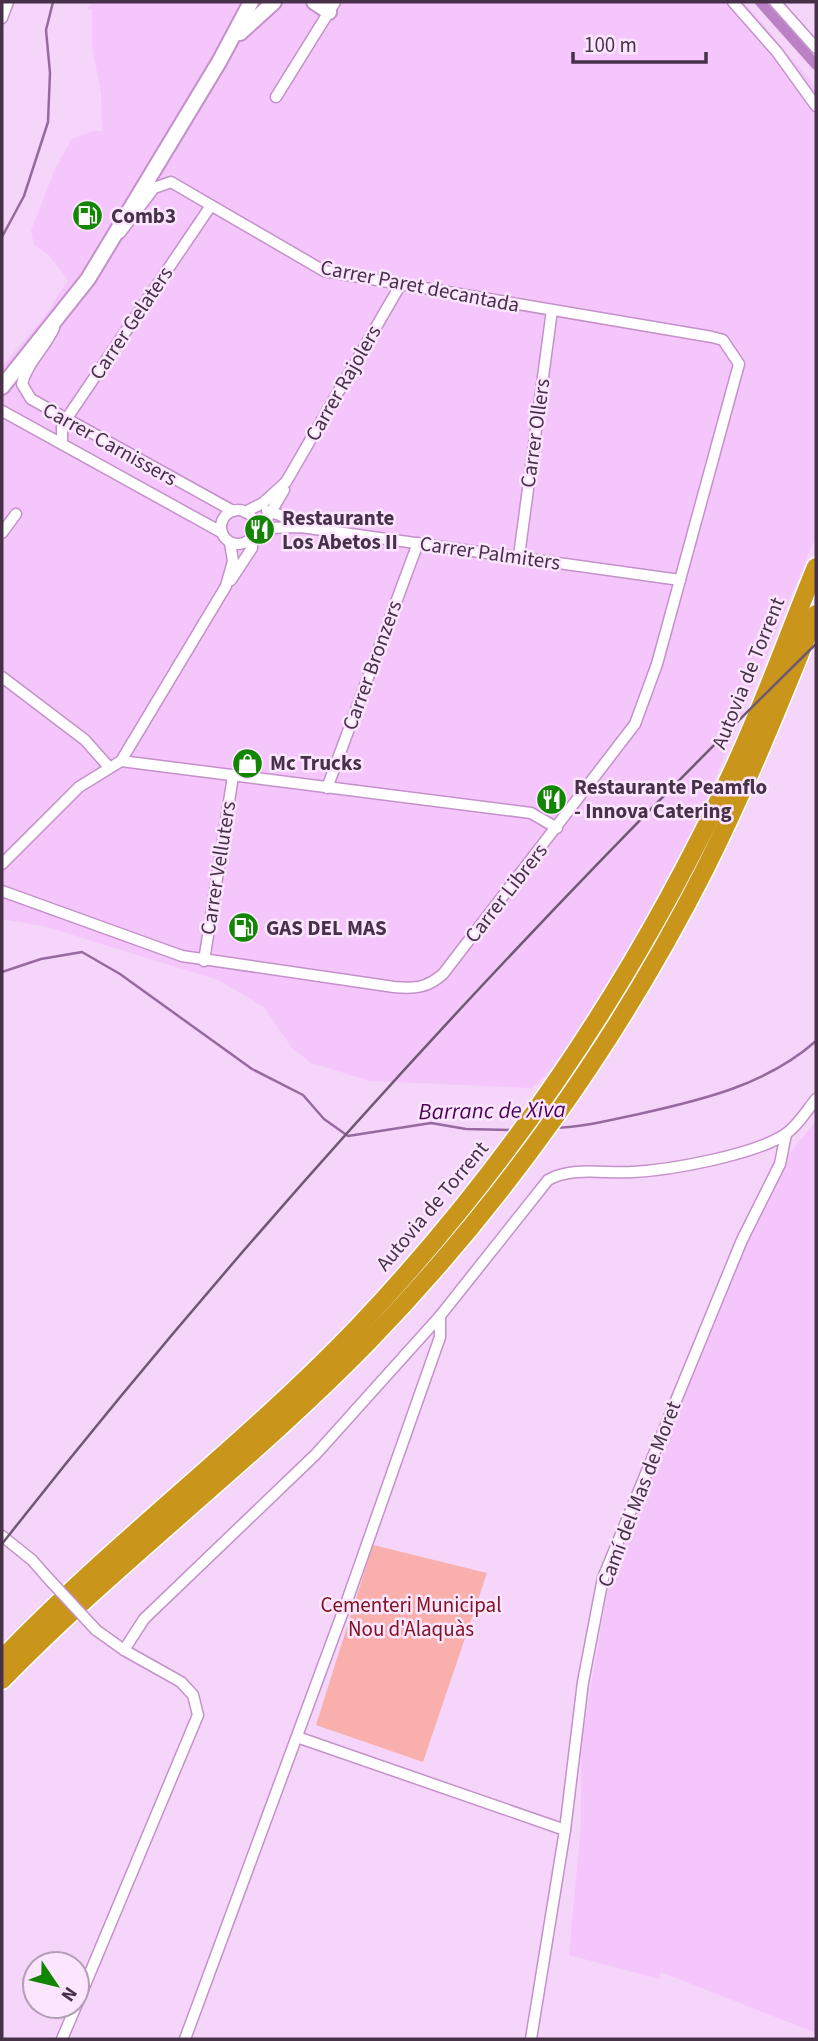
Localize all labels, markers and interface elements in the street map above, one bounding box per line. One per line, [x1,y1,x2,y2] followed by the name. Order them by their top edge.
[573,21,706,65] scale bar
[584,30,637,60] text: 100 m
[71,199,105,233] fuel station icon: Comb3
[111,201,176,231] place label: Comb3
[318,252,522,320] street label: Carrer Paret decantada
[82,260,180,386] street label: Carrer Gelaters
[298,319,388,447] street label: Carrer Rajolers
[512,376,558,490] street label: Carrer Ollers
[37,395,183,493] street label: Carrer Carnissers
[282,503,398,557] place label: Restaurante Los Abetos II
[242,513,276,547] restaurant icon: Restaurante Los Abetos II
[418,528,562,578] street label: Carrer Palmiters
[704,593,792,753] street label: Autovia de Torrent
[335,596,409,734] street label: Carrer Bronzers
[230,746,264,780] shop icon: Mc Trucks
[270,748,362,778] place label: Mc Trucks
[574,772,767,826] place label: Restaurante Peamflo - Innova Catering
[534,782,568,816] restaurant icon: Restaurante Peamflo - Innova Catering
[193,799,243,937] street label: Carrer Velluters
[457,837,555,949] street label: Carrer Librers
[226,911,260,945] fuel station icon: GAS DEL MAS
[266,913,387,943] place label: GAS DEL MAS
[418,1093,566,1128] water label: Barranc de Xiva
[369,1135,495,1277] street label: Autovia de Torrent
[590,1397,688,1591] street label: Camí del Mas de Moret
[321,1590,502,1644] park label: Cementeri Municipal Nou d'Alaquàs
[21,1950,91,2020] north arrow
[54,1981,83,2007] text: N

